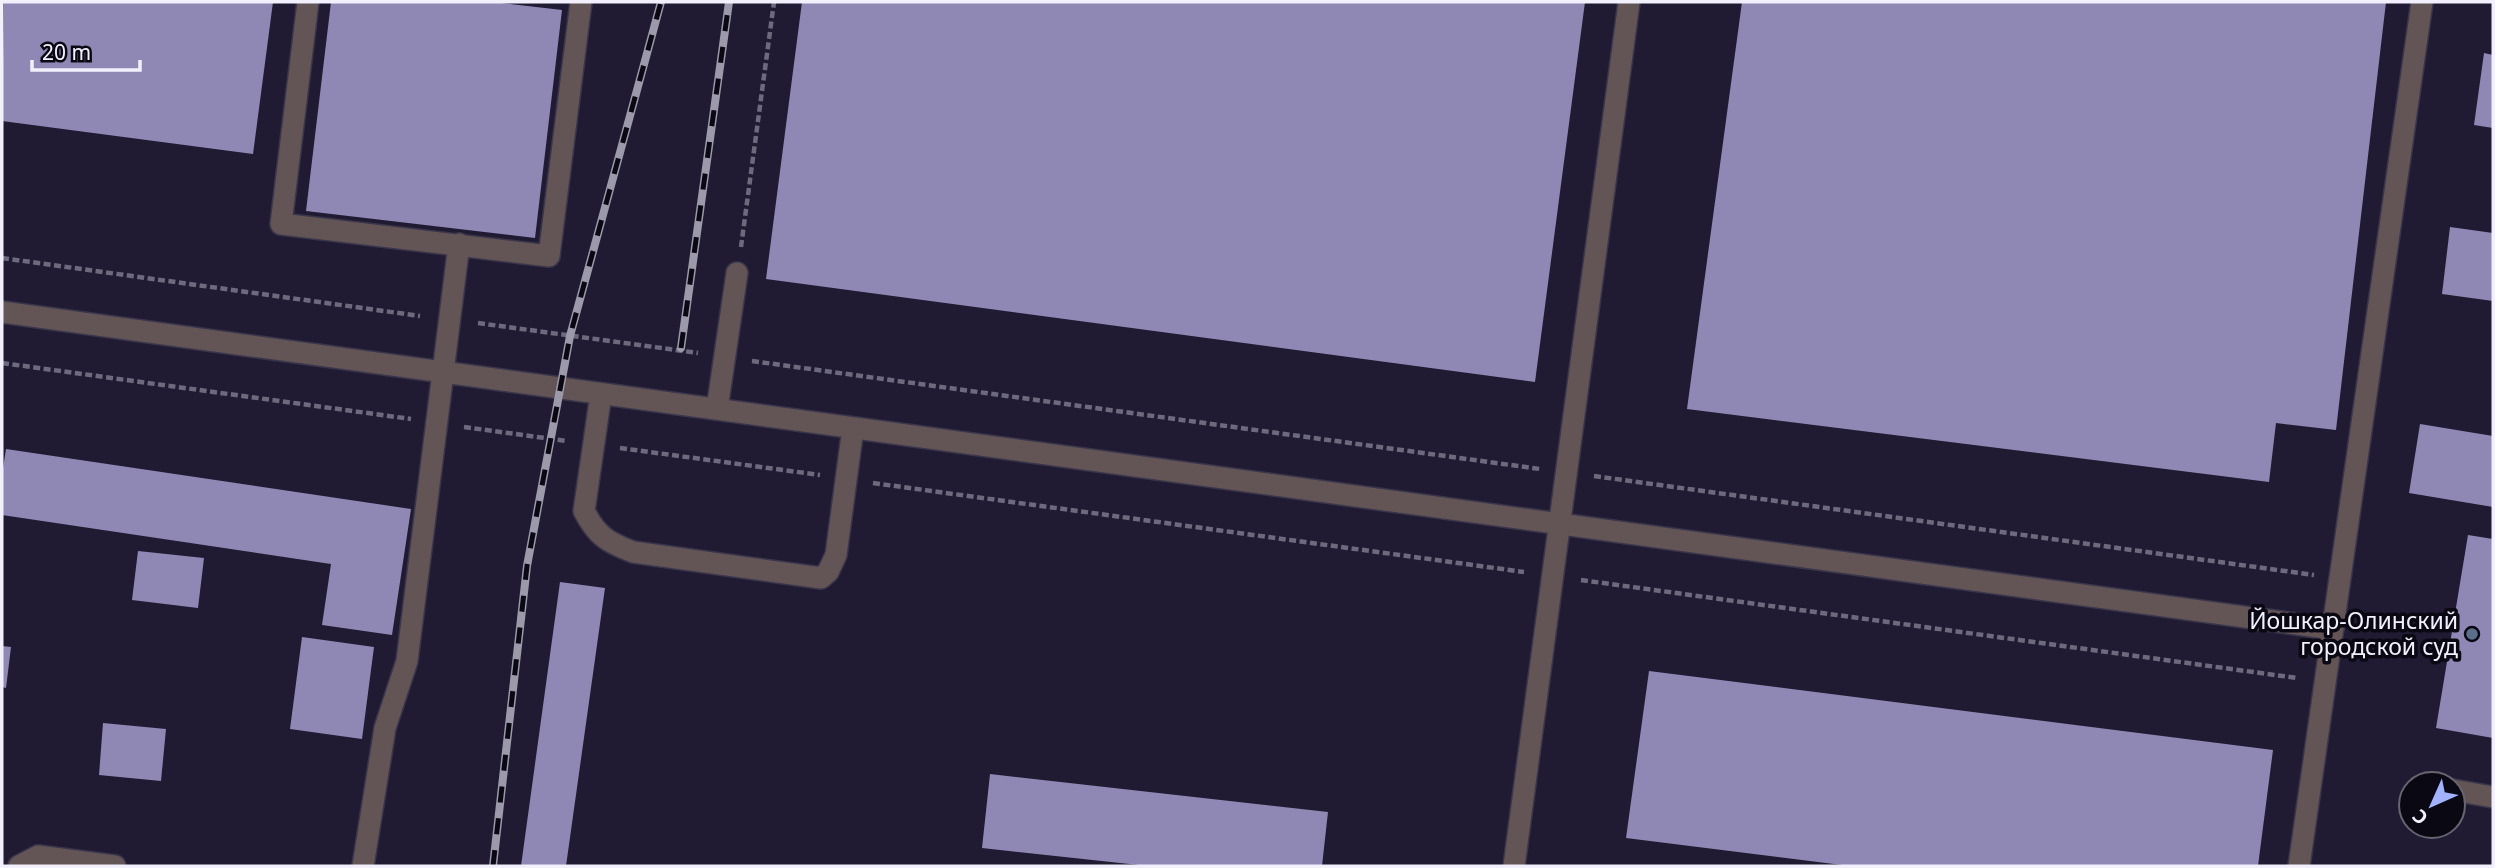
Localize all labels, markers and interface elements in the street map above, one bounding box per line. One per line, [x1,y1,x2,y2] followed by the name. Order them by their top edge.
[32,28,140,72] scale bar
[42,38,91,66] text: 20 m
[2249,604,2458,662] place label: Йошкар-Олинский городской суд
[2464,626,2480,642] marker: Йошкар-Олинский городской суд
[2397,770,2467,840] north arrow
[2406,803,2434,831] text: С

